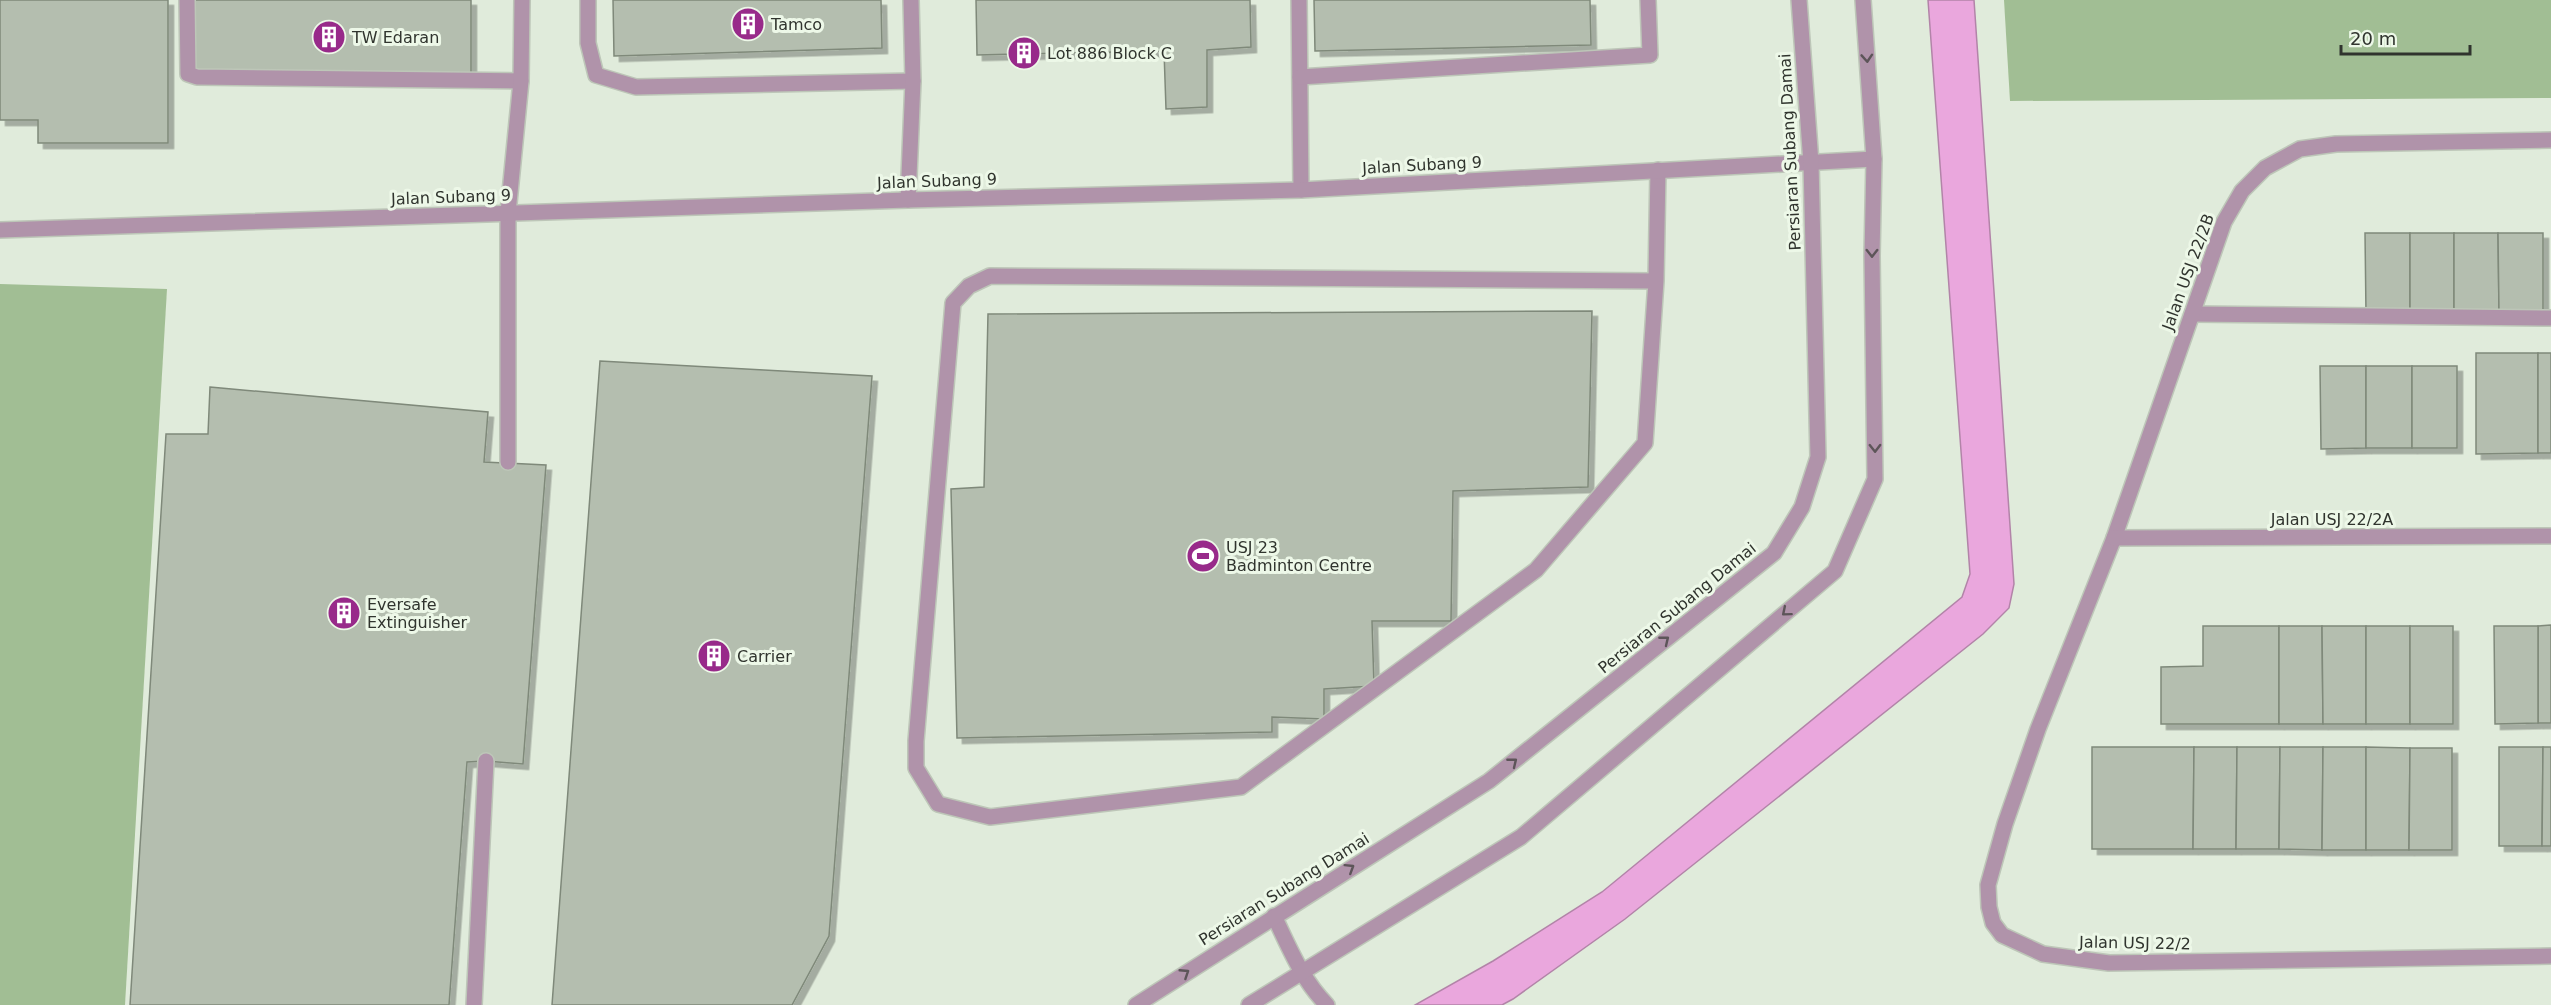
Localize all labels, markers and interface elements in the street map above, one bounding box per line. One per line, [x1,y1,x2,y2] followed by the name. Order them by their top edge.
[730,6,766,42] building icon: Tamco
[770,15,822,34] place label: Tamco
[2341,18,2470,56] scale bar
[311,19,347,55] building icon: TW Edaran
[351,28,439,47] place label: TW Edaran
[2350,28,2396,49] text: 20 m
[1006,35,1042,71] building icon: Lot 886 Block C
[1047,44,1172,63] place label: Lot 886 Block C
[1775,53,1805,251] street label: Persiaran Subang Damai
[1860,54,1873,63] one-way arrow
[1361,152,1482,178] street label: Jalan Subang 9
[876,169,997,193] street label: Jalan Subang 9
[390,185,511,209] street label: Jalan Subang 9
[2158,211,2218,334] street label: Jalan USJ 22/2B
[1866,249,1878,258] one-way arrow
[1869,444,1881,453] one-way arrow
[2270,510,2393,529] street label: Jalan USJ 22/2A
[1185,538,1221,574] sports icon: USJ 23 Badminton Centre
[1226,538,1372,575] place label: USJ 23 Badminton Centre
[1594,539,1760,677] street label: Persiaran Subang Damai
[326,595,362,631] building icon: Eversafe Extinguisher
[367,595,468,632] place label: Eversafe Extinguisher
[1782,605,1793,616] one-way arrow
[1658,637,1669,648] one-way arrow
[696,638,732,674] building icon: Carrier
[737,647,792,666] place label: Carrier
[1506,758,1517,769] one-way arrow
[1195,829,1373,949] street label: Persiaran Subang Damai
[1344,864,1354,876] one-way arrow
[2078,933,2191,953] street label: Jalan USJ 22/2
[1179,970,1190,981] one-way arrow

